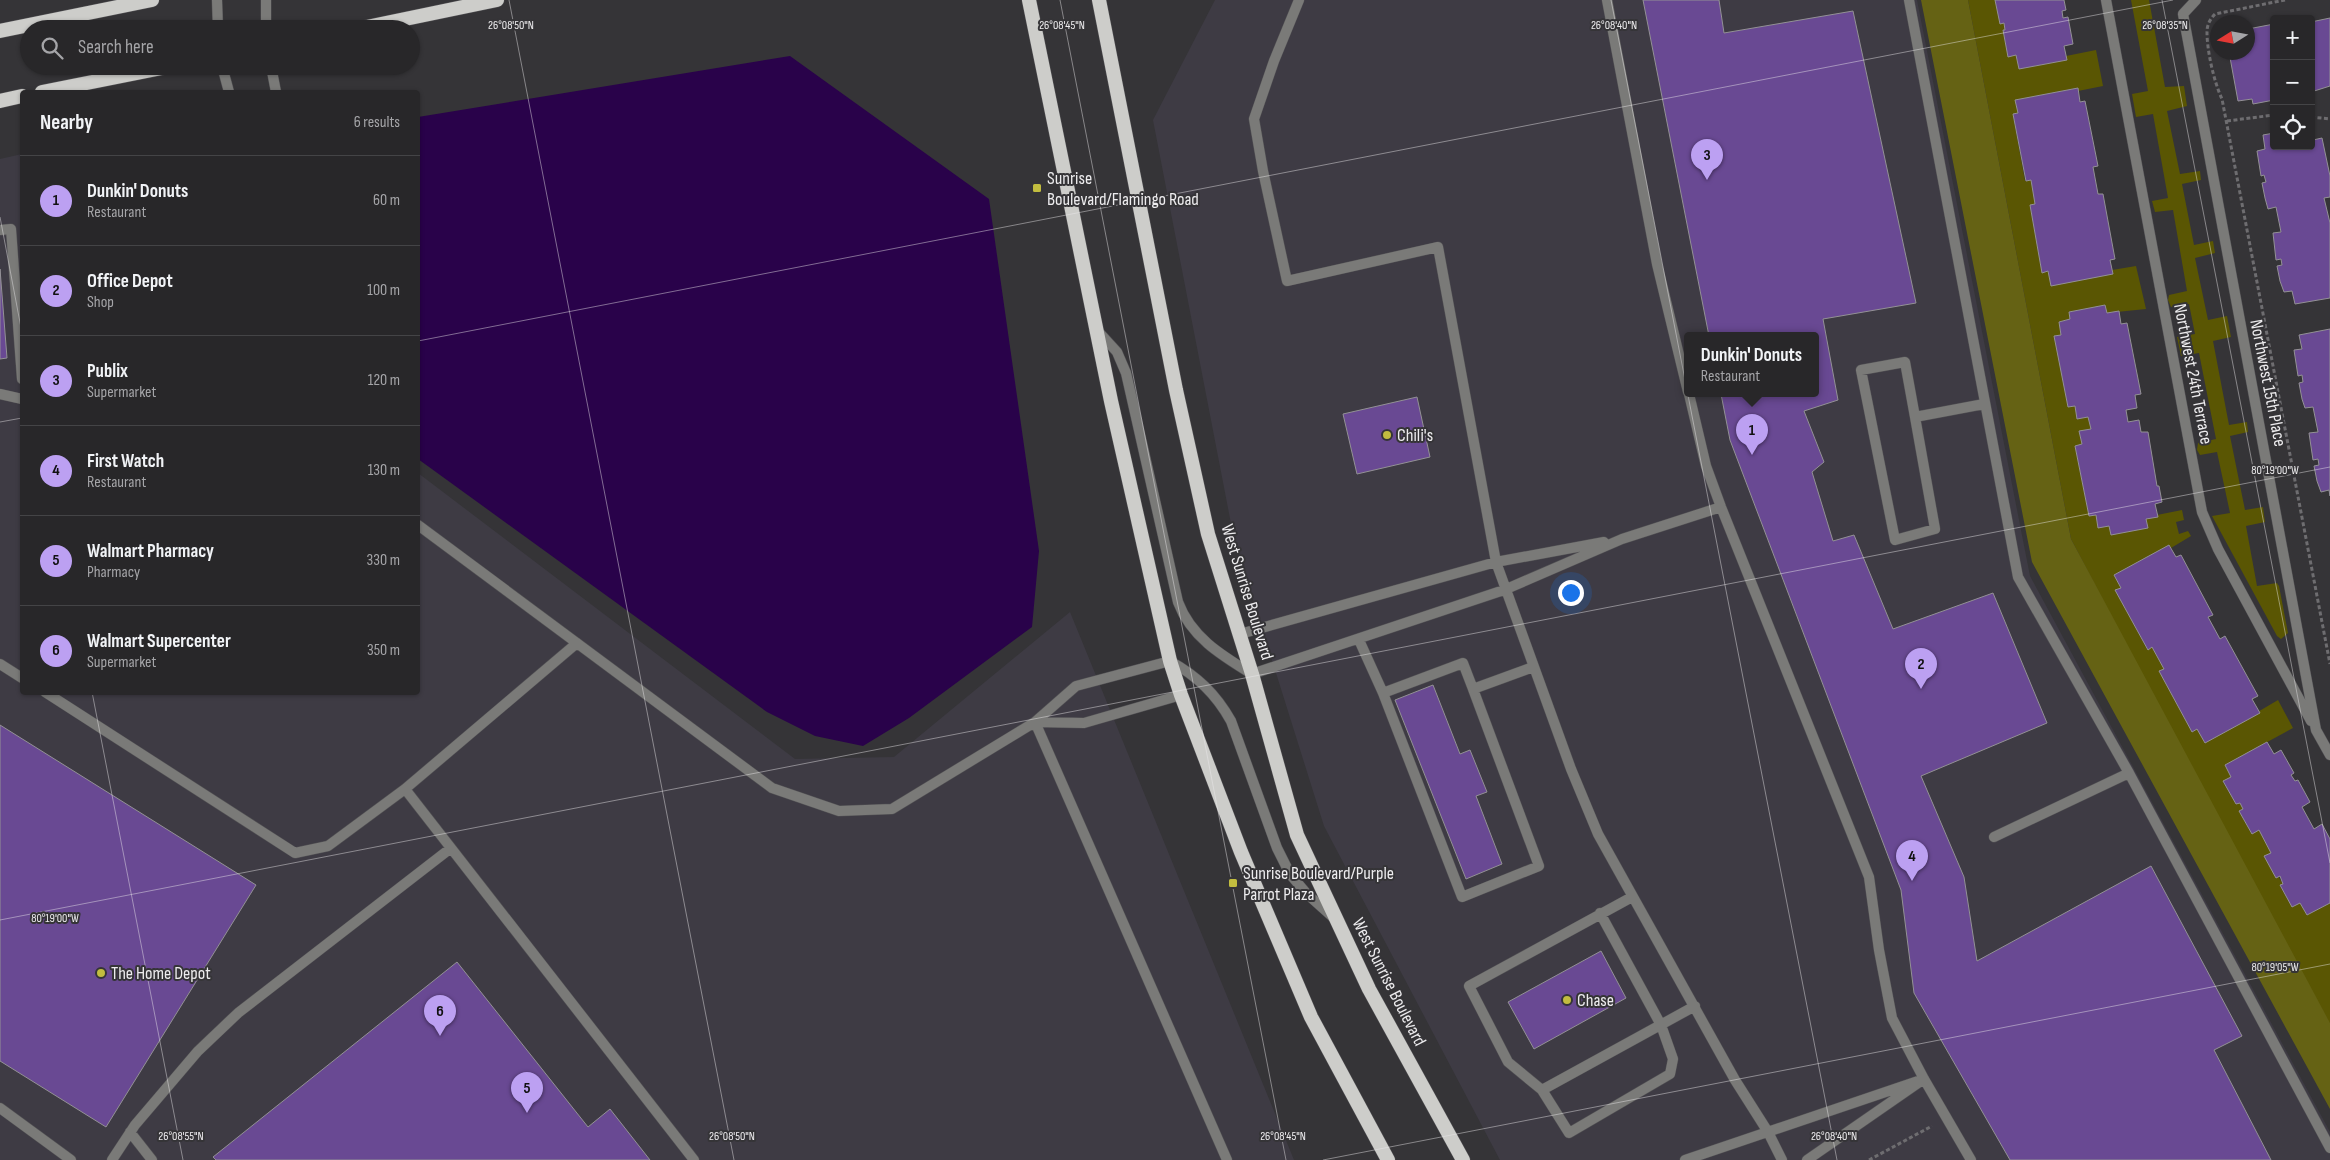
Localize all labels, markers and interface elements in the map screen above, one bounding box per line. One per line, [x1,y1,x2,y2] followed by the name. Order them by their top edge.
[2210,15,2255,60] north arrow
[2270,15,2315,150] map controls
[2270,15,2315,60] button: +
[488,18,534,33] text: 26°08'50"N
[1039,18,1085,33] text: 26°08'45"N
[1591,18,1637,33] text: 26°08'40"N
[2142,18,2188,33] text: 26°08'35"N
[20,20,420,75] search box
[38,34,66,62] icon: search
[78,36,154,59] text: Search here
[2270,60,2315,105] button: −
[2270,105,2315,150] button: locate
[40,110,93,135] text: Nearby
[354,113,400,132] text: 6 results
[1691,139,1723,180] pin: 3
[1047,168,1199,210] place label: Sunrise Boulevard/Flamingo Road
[87,180,188,203] text: Dunkin' Donuts
[1031,182,1043,194] marker: Sunrise Boulevard/Flamingo Road
[53,191,59,210] text: 1
[373,191,400,210] text: 60 m
[87,203,146,222] text: Restaurant
[87,270,173,293] text: Office Depot
[52,281,60,300] text: 2
[367,281,400,300] text: 100 m
[87,293,114,312] text: Shop
[2169,302,2217,446] street label: Northwest 24th Terrace
[2245,318,2291,448] street label: Northwest 15th Place
[1684,332,1819,397] popup
[1701,344,1802,367] text: Dunkin' Donuts
[87,360,128,383] text: Publix
[1701,367,1760,386] text: Restaurant
[52,371,60,390] text: 3
[368,371,400,390] text: 120 m
[87,383,156,402] text: Supermarket
[1736,414,1768,455] pin: 1
[1397,425,1433,446] place label: Chili's
[1381,429,1393,441] marker: Chili's
[87,450,164,473] text: First Watch
[52,461,60,480] text: 4
[368,461,400,480] text: 130 m
[2251,463,2299,478] text: 80°19'00"W
[87,473,146,492] text: Restaurant
[1216,522,1278,662] street label: West Sunrise Boulevard
[87,540,214,563] text: Walmart Pharmacy
[52,551,60,570] text: 5
[367,551,400,570] text: 330 m
[87,563,140,582] text: Pharmacy
[1558,580,1584,606] your location
[87,630,231,653] text: Walmart Supercenter
[52,641,60,660] text: 6
[367,641,400,660] text: 350 m
[1905,648,1937,689] pin: 2
[87,653,156,672] text: Supermarket
[1896,840,1928,881] pin: 4
[1243,863,1394,905] place label: Sunrise Boulevard/Purple Parrot Plaza
[1227,877,1239,889] marker: Sunrise Boulevard/Purple Parrot Plaza
[31,911,79,926] text: 80°19'00"W
[1348,914,1430,1050] street label: West Sunrise Boulevard
[2251,960,2299,975] text: 80°19'05"W
[111,963,211,984] place label: The Home Depot
[95,967,107,979] marker: The Home Depot
[1577,990,1614,1011] place label: Chase
[1561,994,1573,1006] marker: Chase
[424,995,456,1036] pin: 6
[511,1072,543,1113] pin: 5
[158,1129,204,1144] text: 26°08'55"N
[709,1129,755,1144] text: 26°08'50"N
[1260,1129,1306,1144] text: 26°08'45"N
[1811,1129,1857,1144] text: 26°08'40"N

